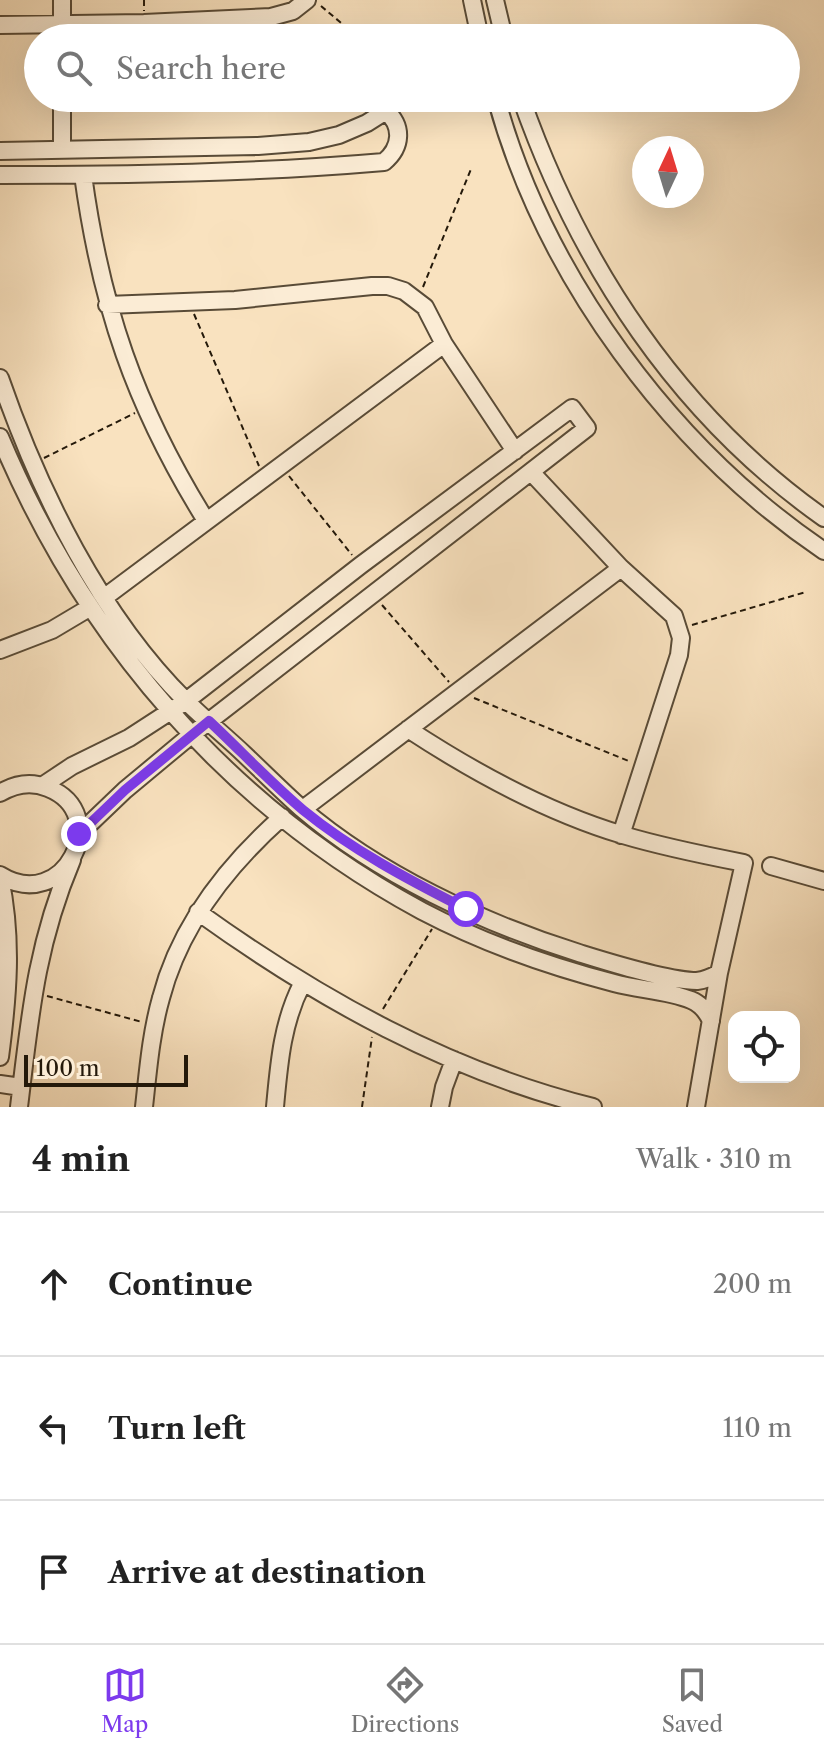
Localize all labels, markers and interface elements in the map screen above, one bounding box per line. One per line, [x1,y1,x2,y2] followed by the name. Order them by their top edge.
[24,24,800,112] search box
[52,46,96,90] icon: search
[116,50,286,87] text: Search here
[632,136,704,208] north arrow
[61,816,97,852] route end
[448,891,484,927] route start
[728,1011,800,1083] map controls
[728,1011,800,1083] button: locate
[24,1051,188,1087] scale bar
[36,1055,99,1082] text: 100 m
[32,1138,130,1180] text: 4 min
[636,1143,792,1175] text: Walk · 310 m
[32,1262,76,1306] icon: ahead
[108,1266,253,1303] text: Continue
[713,1268,792,1300] text: 200 m
[32,1406,76,1450] icon: left
[108,1410,245,1447] text: Turn left
[723,1412,792,1444] text: 110 m
[32,1550,76,1594] icon: arrive
[108,1554,426,1591] text: Arrive at destination
[101,1663,148,1738] tab: Map
[351,1663,459,1738] tab: Directions
[662,1663,723,1738] tab: Saved

